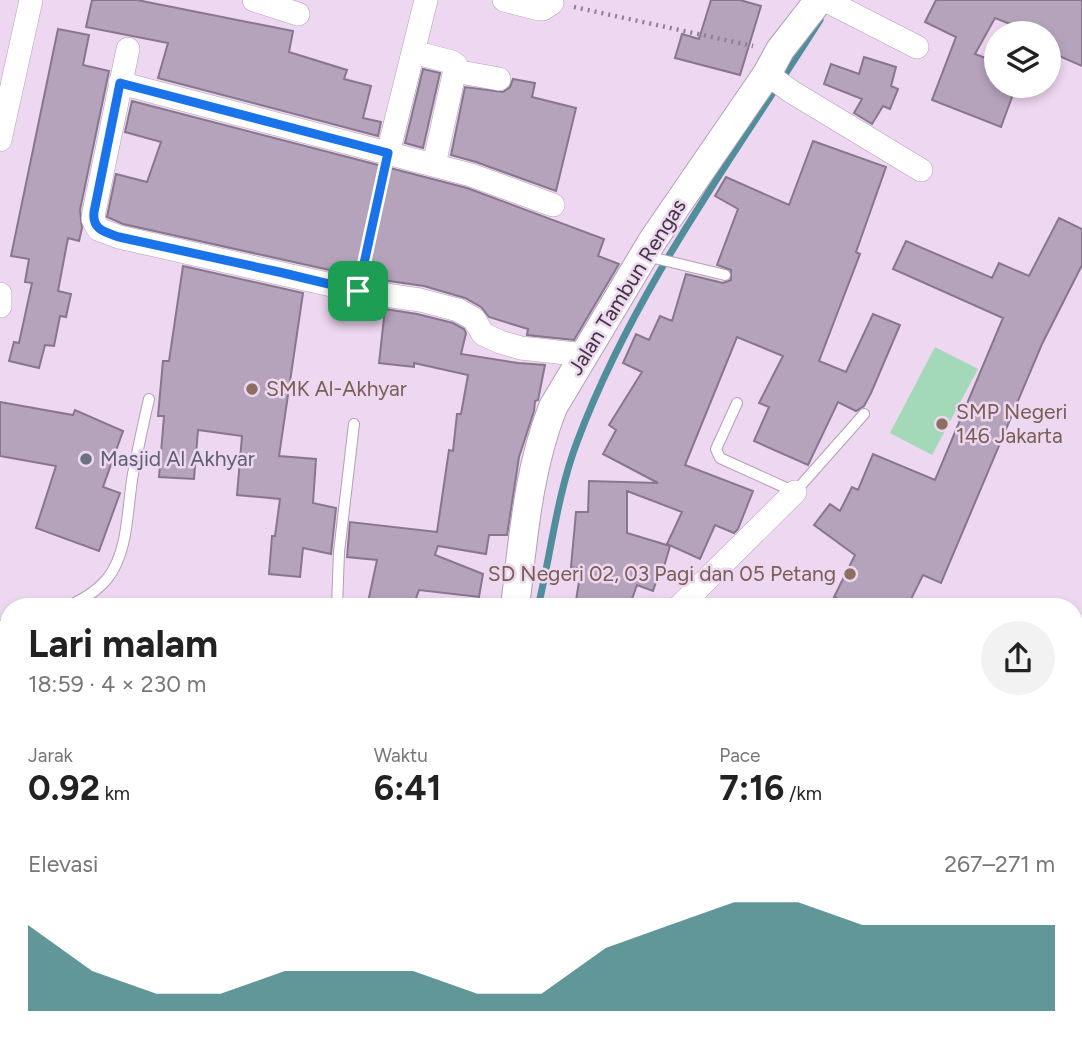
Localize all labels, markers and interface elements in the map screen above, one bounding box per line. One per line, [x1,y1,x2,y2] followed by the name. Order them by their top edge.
[984,21,1061,98] map controls
[984,21,1061,98] button: layers
[562,194,691,379] street label: Jalan Tambun Rengas
[328,261,388,321] pin
[339,272,377,310] icon: arrive
[266,376,407,401] place label: SMK Al-Akhyar
[244,381,260,397] marker: SMK Al-Akhyar
[956,399,1068,448] place label: SMP Negeri 146 Jakarta
[934,416,950,432] marker: SMP Negeri 146 Jakarta
[100,446,255,471] place label: Masjid Al Akhyar
[78,451,94,467] marker: Masjid Al Akhyar
[488,561,836,586] place label: SD Negeri 02, 03 Pagi dan 05 Petang
[842,566,858,582] marker: SD Negeri 02, 03 Pagi dan 05 Petang
[28,621,218,667] text: Lari malam
[981,621,1055,695] button: share
[28,670,206,698] text: 18:59 · 4 × 230 m
[28,744,73,767] text: Jarak
[374,744,428,767] text: Waktu
[719,744,760,767] text: Pace
[28,767,100,809] text: 0.92
[374,767,441,809] text: 6:41
[719,767,784,809] text: 7:16
[100,782,130,805] text: km
[784,782,822,805] text: /km
[28,850,98,878] text: Elevasi
[944,850,1055,878] text: 267–271 m

